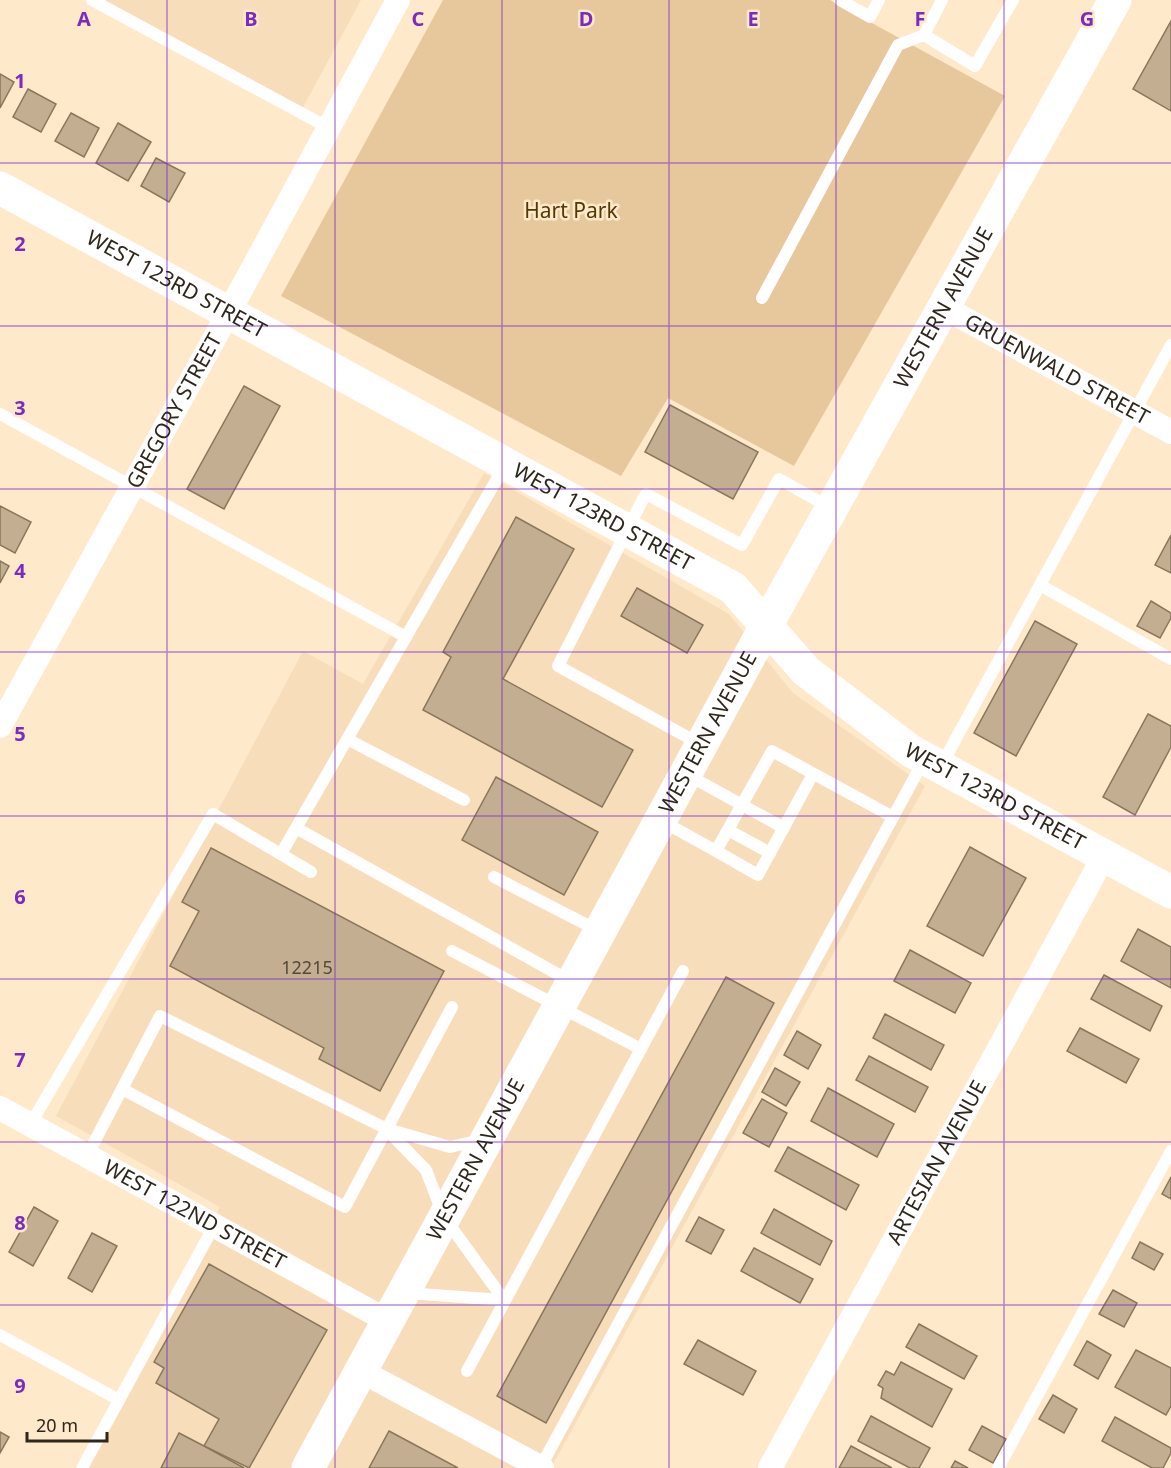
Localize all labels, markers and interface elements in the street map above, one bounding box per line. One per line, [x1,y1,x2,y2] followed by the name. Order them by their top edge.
[77,5,91,32] text: A
[244,5,258,32] text: B
[412,5,425,32] text: C
[579,5,593,32] text: D
[747,5,759,32] text: E
[915,5,925,32] text: F
[1080,5,1094,32] text: G
[14,67,26,94] text: 1
[524,196,618,224] park label: Hart Park
[886,221,999,393] street label: WESTERN AVENUE
[82,223,272,344] street label: WEST 123RD STREET
[14,230,26,257] text: 2
[960,307,1155,431] street label: GRUENWALD STREET
[119,328,228,493] street label: GREGORY STREET
[14,394,26,421] text: 3
[509,456,699,577] street label: WEST 123RD STREET
[14,557,26,584] text: 4
[652,646,762,818] street label: WESTERN AVENUE
[14,720,26,747] text: 5
[900,735,1091,856] street label: WEST 123RD STREET
[14,883,26,910] text: 6
[281,955,333,979] house number: 12215
[14,1046,26,1073] text: 7
[419,1073,530,1245] street label: WESTERN AVENUE
[880,1075,992,1249] street label: ARTESIAN AVENUE
[99,1153,292,1275] street label: WEST 122ND STREET
[14,1209,26,1236] text: 8
[14,1372,26,1399] text: 9
[27,1405,106,1443] scale bar
[36,1413,78,1437] text: 20 m

